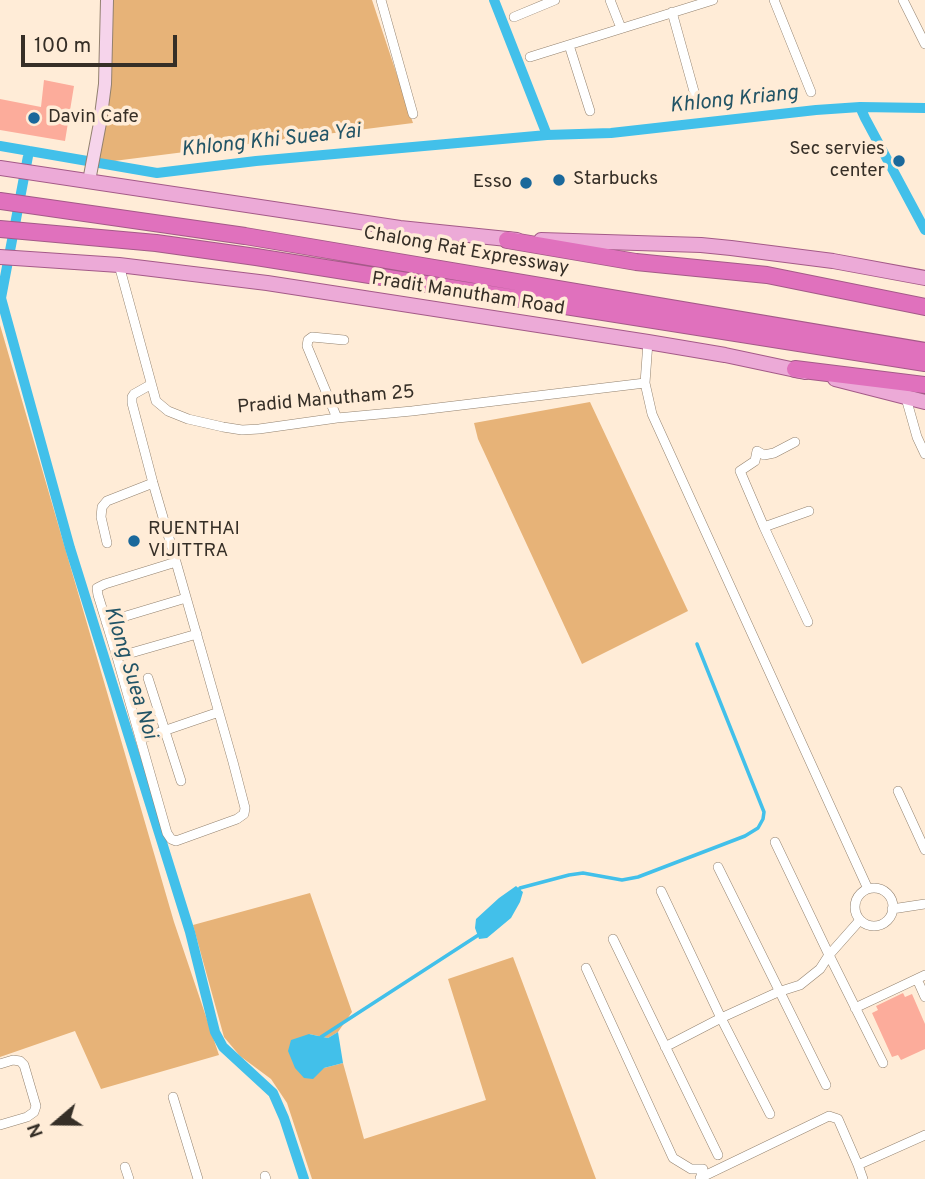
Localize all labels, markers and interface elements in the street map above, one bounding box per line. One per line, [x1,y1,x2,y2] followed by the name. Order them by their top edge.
[24,21,180,65] scale bar
[34,33,91,60] text: 100 m
[669,82,799,120] water label: Khlong Kriang
[48,107,139,129] place label: Davin Cafe
[26,110,42,126] marker: Davin Cafe
[180,120,362,164] water label: Khlong Khi Suea Yai
[789,139,885,183] place label: Sec servies center
[891,153,907,169] marker: Sec servies center
[573,169,658,191] place label: Starbucks
[473,172,512,194] place label: Esso
[551,172,567,188] marker: Starbucks
[518,175,534,191] marker: Esso
[361,223,571,281] street label: Chalong Rat Expressway
[370,268,566,322] street label: Pradit Manutham Road
[236,382,416,420] street label: Pradid Manutham 25
[148,519,240,563] place label: RUENTHAI VIJITTRA
[126,533,142,549] marker: RUENTHAI VIJITTRA
[97,603,161,743] water label: Klong Suea Noi
[21,1088,91,1158] north arrow
[23,1120,50,1141] text: N

